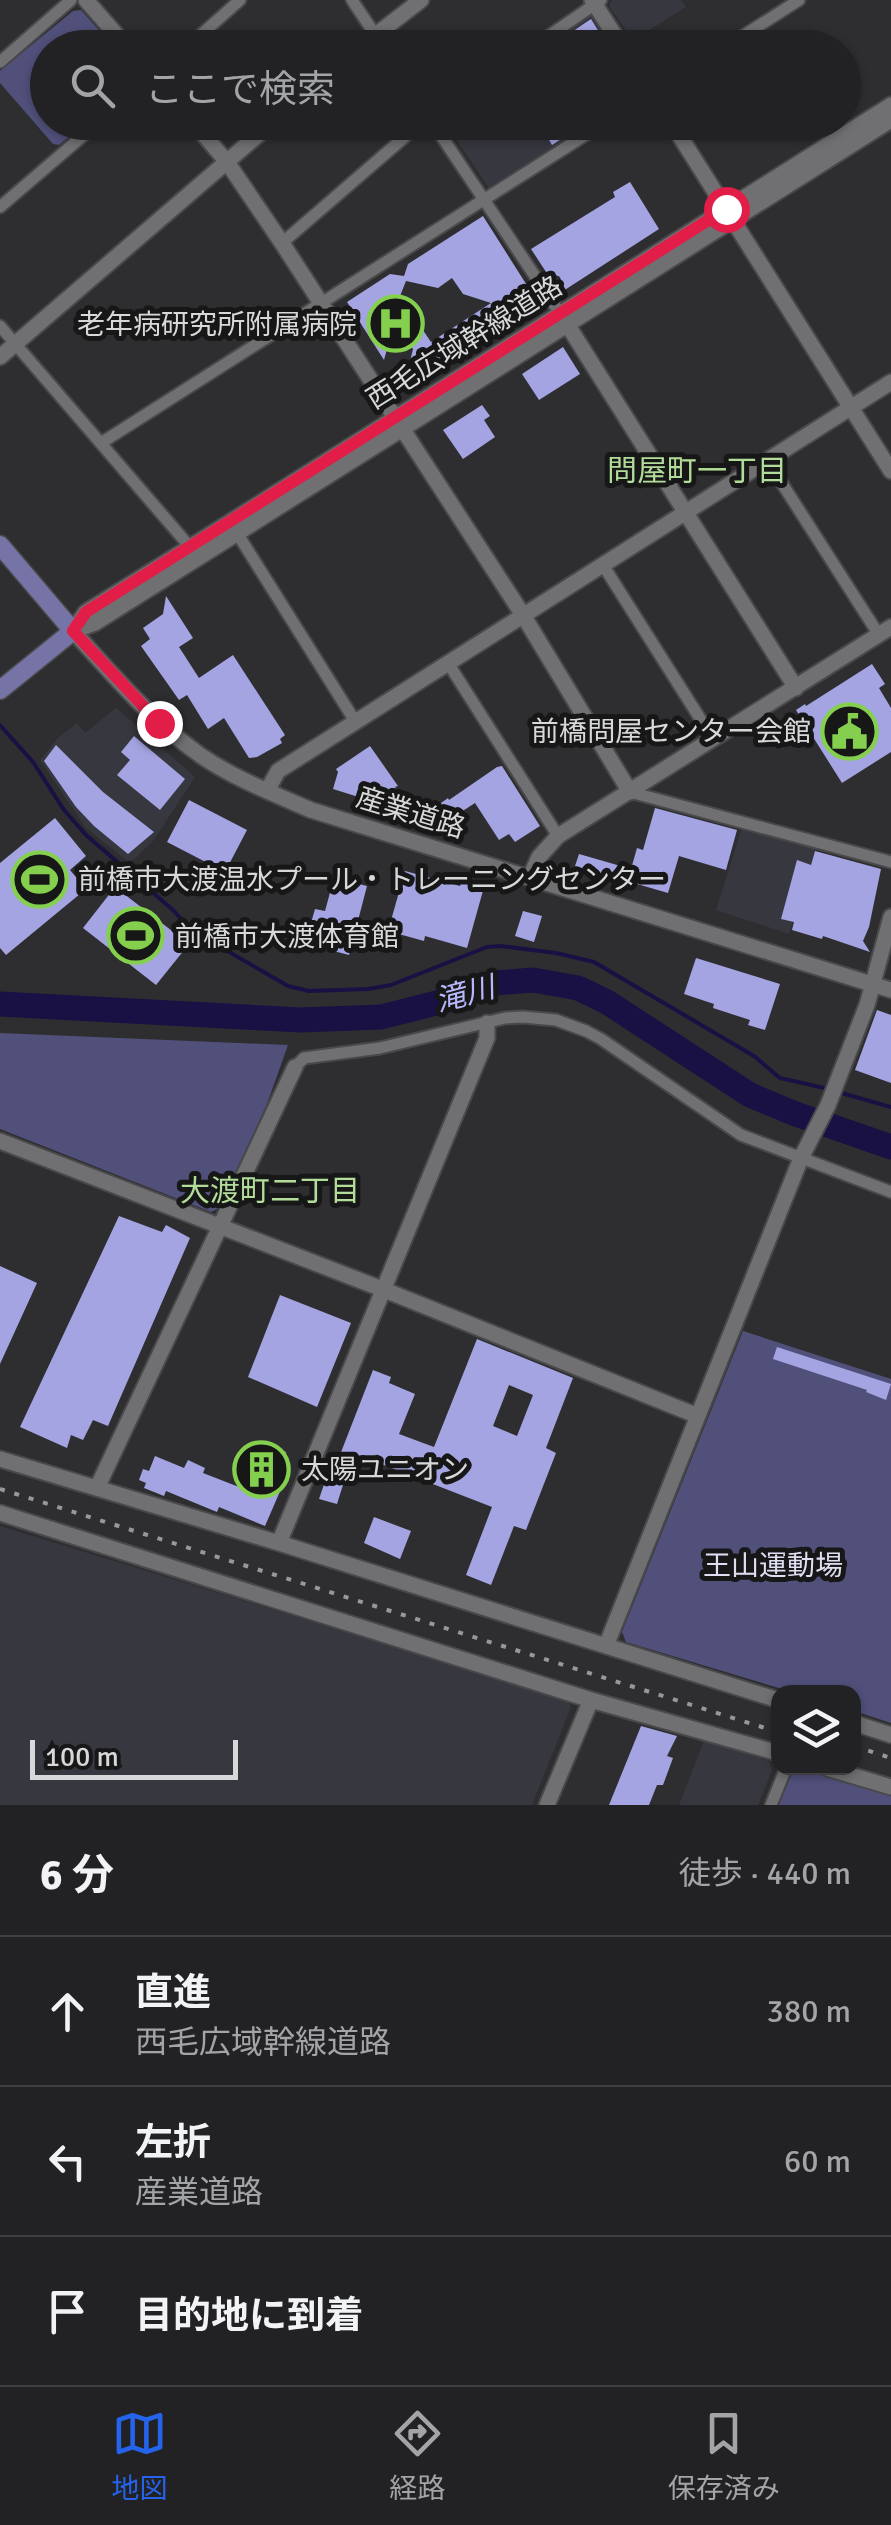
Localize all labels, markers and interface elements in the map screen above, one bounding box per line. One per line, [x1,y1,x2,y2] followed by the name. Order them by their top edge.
[30,30,861,140] search box
[65,58,120,113] icon: search
[145,66,335,113] text: ここで検索
[704,187,750,233] route start
[361,269,569,417] street label: 西毛広域幹線道路
[366,294,426,354] hospital icon: 老年病研究所附属病院
[77,308,357,342] place label: 老年病研究所附属病院
[607,453,787,490] district label: 問屋町一丁目
[137,701,183,747] route end
[820,701,880,761] public building icon: 前橋問屋センター会館
[531,715,811,749] place label: 前橋問屋センター会館
[352,780,469,846] street label: 産業道路
[9,849,69,909] sports icon: 前橋市大渡温水プール・トレーニングセンター
[78,863,666,897] place label: 前橋市大渡温水プール・トレーニングセンター
[106,906,166,966] sports icon: 前橋市大渡体育館
[175,920,399,954] place label: 前橋市大渡体育館
[431,968,502,1020] water label: 滝川
[180,1173,360,1210] district label: 大渡町二丁目
[232,1439,292,1499] building icon: 太陽ユニオン
[301,1453,469,1487] place label: 太陽ユニオン
[703,1549,843,1583] park label: 王山運動場
[771,1685,861,1775] map controls
[771,1685,861,1775] button: layers
[30,1735,238,1780] scale bar
[45,1740,119,1774] text: 100 m
[40,1850,114,1901] text: 6 分
[679,1854,851,1893] text: 徒歩 · 440 m
[135,1969,211,2016] text: 直進
[40,1984,95,2039] icon: ahead
[767,1992,851,2031] text: 380 m
[135,2023,391,2062] text: 西毛広域幹線道路
[135,2119,211,2166] text: 左折
[40,2134,95,2189] icon: left
[784,2142,851,2181] text: 60 m
[135,2173,263,2212] text: 産業道路
[40,2284,95,2339] icon: arrive
[135,2292,363,2339] text: 目的地に到着
[111,2406,167,2506] tab: 地図
[389,2406,446,2506] tab: 経路
[668,2406,780,2506] tab: 保存済み

